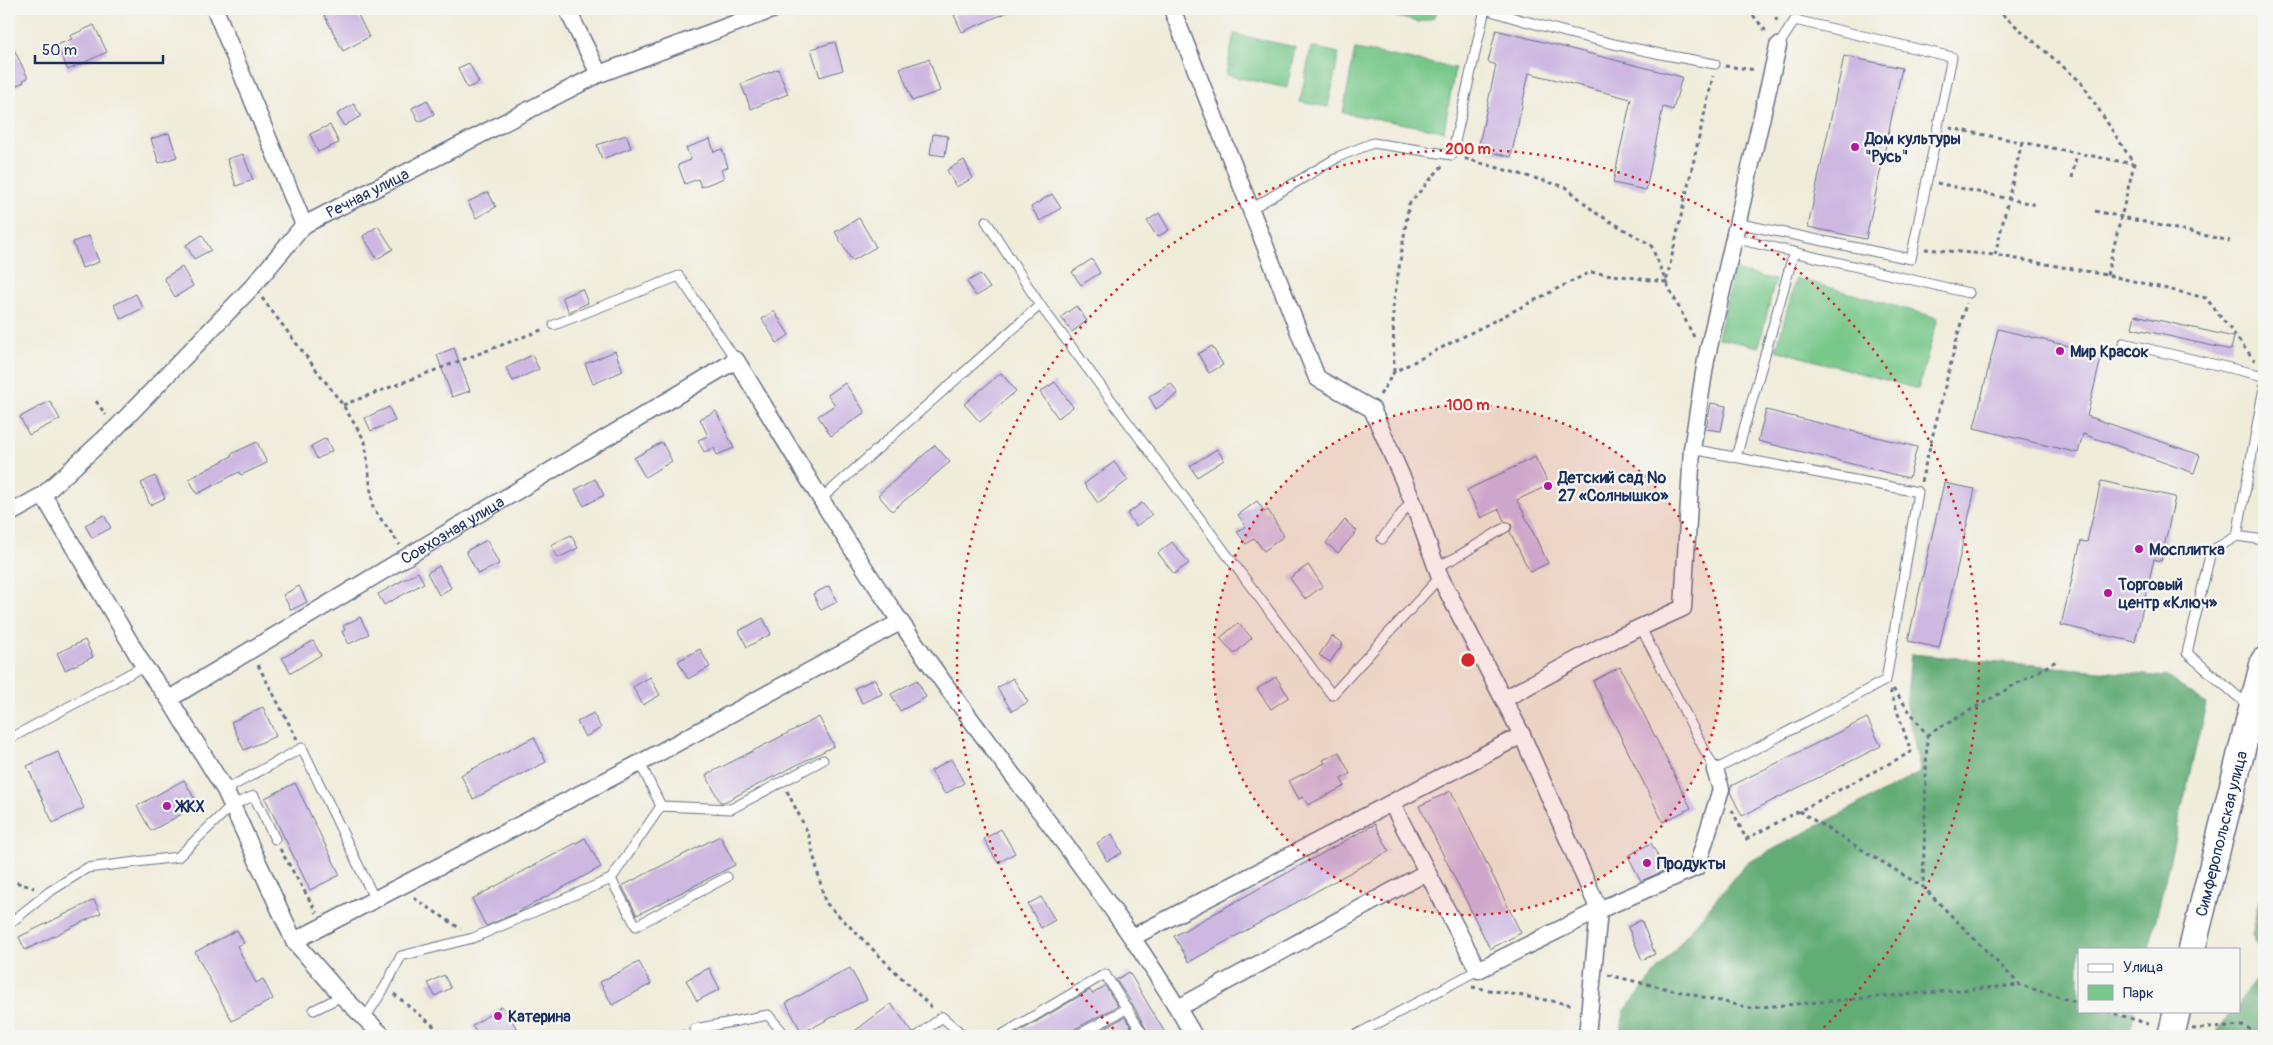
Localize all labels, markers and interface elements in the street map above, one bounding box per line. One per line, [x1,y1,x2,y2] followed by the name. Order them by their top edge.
[35,32,162,64] scale bar
[42,41,77,60] text: 50 m
[1864,129,1961,167] place label: Дом культуры "Русь"
[1445,140,1491,159] text: 200 m
[1849,141,1861,153] marker: Дом культуры "Русь"
[323,164,413,223] street label: Речная улица
[2070,342,2149,362] place label: Мир Красок
[2054,345,2066,357] marker: Мир Красок
[1447,396,1489,415] text: 100 m
[1557,468,1669,506] place label: Детский сад № 27 «Солнышко»
[1542,480,1554,492] marker: Детский сад № 27 «Солнышко»
[397,492,508,569] street label: Совхозная улица
[2149,540,2225,560] place label: Мосплитка
[2133,543,2145,555] marker: Мосплитка
[2117,575,2218,613] place label: Торговый центр «Ключ»
[2102,587,2114,599] marker: Торговый центр «Ключ»
[1459,651,1477,669] centre of rings
[2191,749,2252,919] street label: Симферопольская улица
[174,797,205,817] place label: ЖКХ
[161,800,173,812] marker: ЖКХ
[1657,854,1726,874] place label: Продукты
[1641,857,1653,869] marker: Продукты
[2078,948,2240,1012] legend
[2123,958,2163,977] text: Улица
[2123,984,2154,1003] text: Парк
[508,1007,571,1027] place label: Катерина
[492,1010,504,1022] marker: Катерина

